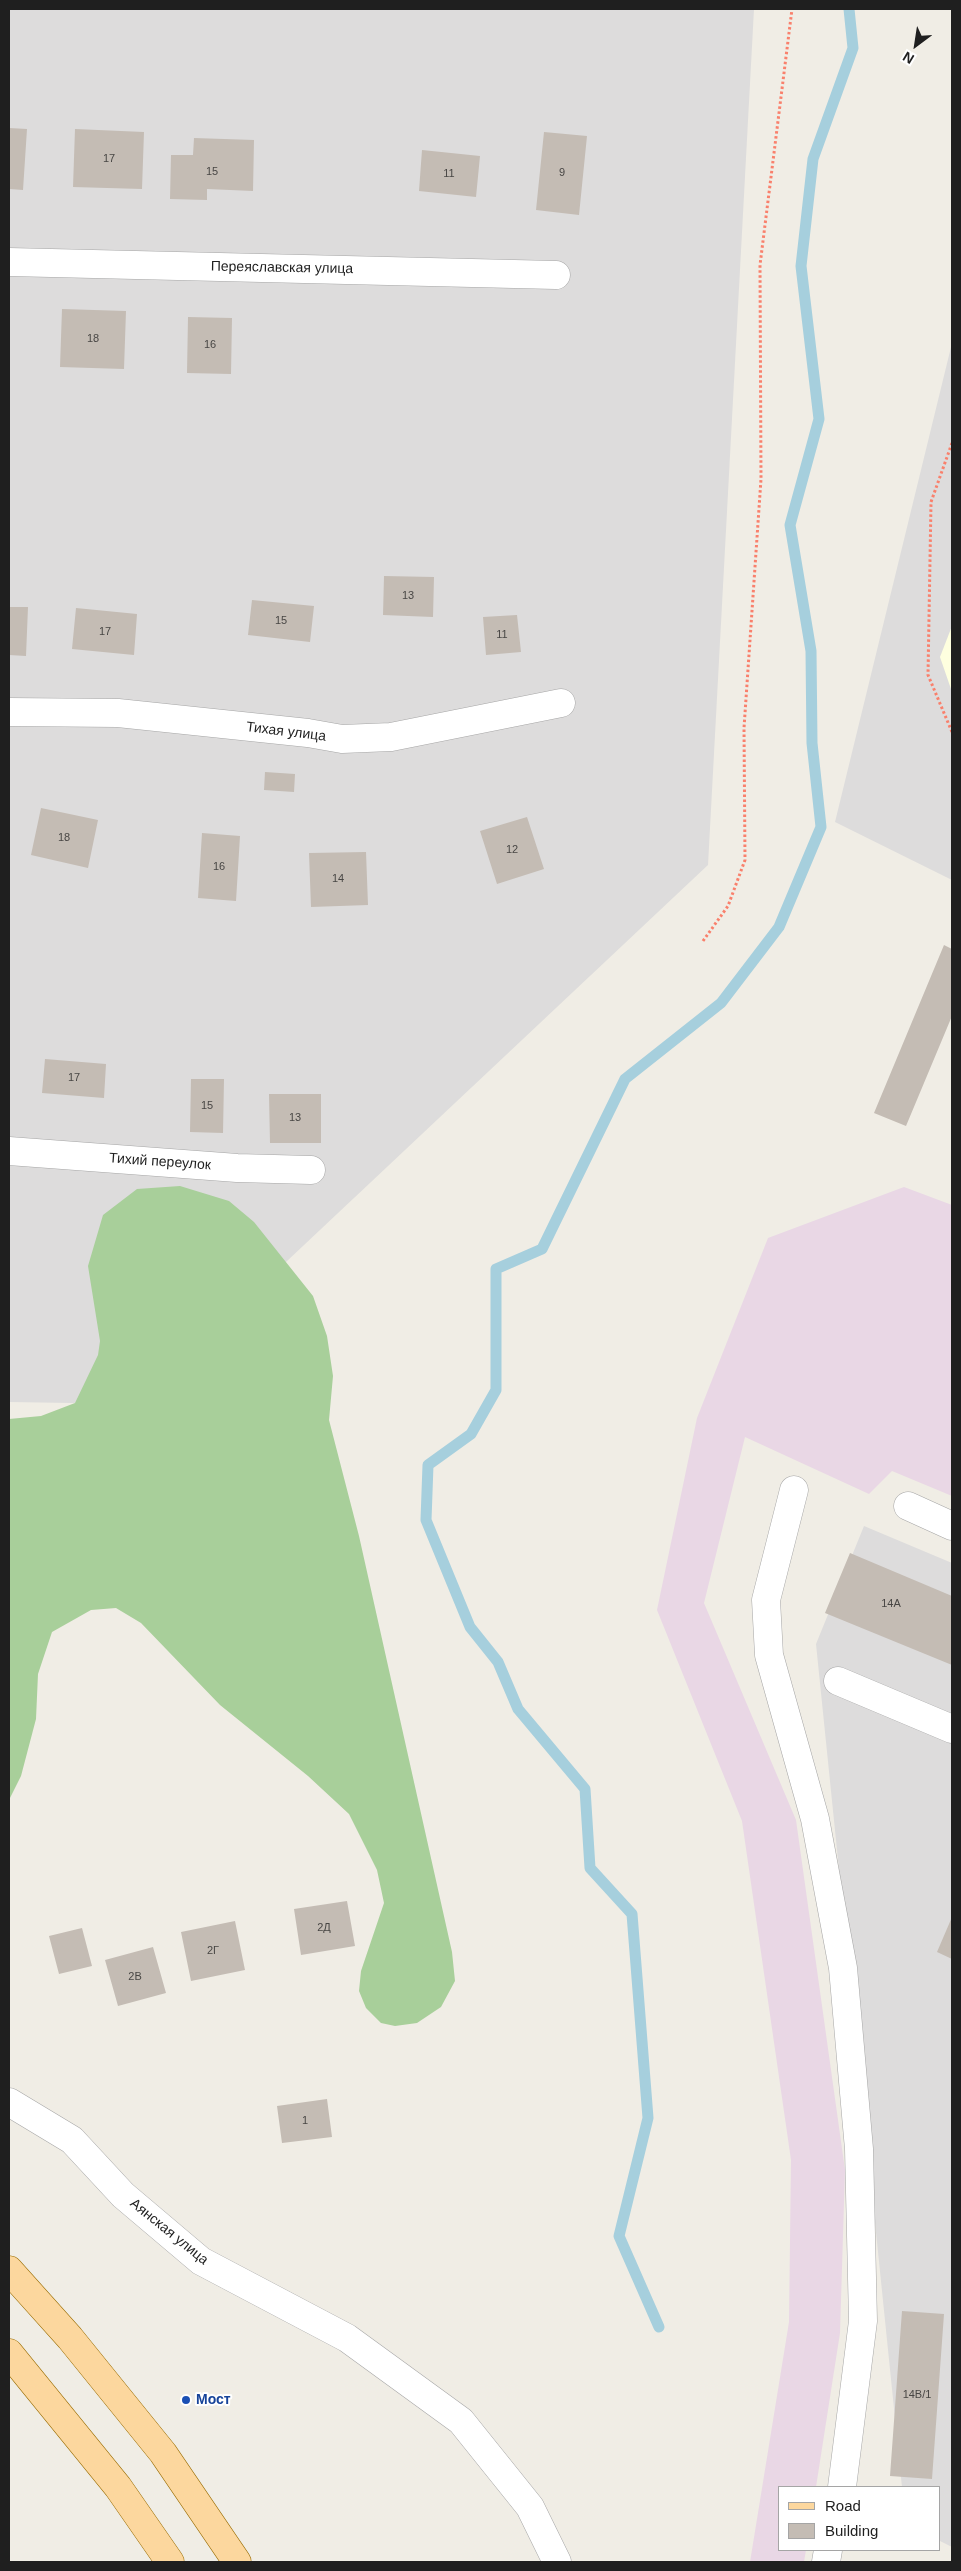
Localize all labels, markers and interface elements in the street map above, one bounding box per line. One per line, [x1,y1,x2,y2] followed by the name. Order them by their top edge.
[891,20,941,70] north arrow
[900,48,917,67] text: N
[103,152,115,166] house number: 17
[206,165,218,179] house number: 15
[559,166,565,180] house number: 9
[443,167,455,181] house number: 11
[211,258,353,278] street label: Переяславская улица
[87,332,99,346] house number: 18
[204,338,216,352] house number: 16
[402,589,414,603] house number: 13
[275,614,287,628] house number: 15
[99,625,111,639] house number: 17
[496,628,508,642] house number: 11
[245,719,327,745] street label: Тихая улица
[58,831,70,845] house number: 18
[506,843,518,857] house number: 12
[213,860,225,874] house number: 16
[332,872,344,886] house number: 14
[68,1071,80,1085] house number: 17
[201,1099,213,1113] house number: 15
[289,1111,301,1125] house number: 13
[109,1150,211,1174] street label: Тихий переулок
[881,1597,901,1611] house number: 14А
[317,1921,331,1935] house number: 2Д
[207,1944,219,1958] house number: 2Г
[128,1970,142,1984] house number: 2В
[302,2114,308,2128] house number: 1
[126,2195,212,2269] street label: Аянская улица
[903,2388,931,2402] house number: 14В/1
[196,2392,231,2408] place label: Мост
[180,2394,192,2406] marker: Мост
[778,2486,941,2551] legend
[825,2497,861,2514] text: Road
[825,2522,878,2539] text: Building

